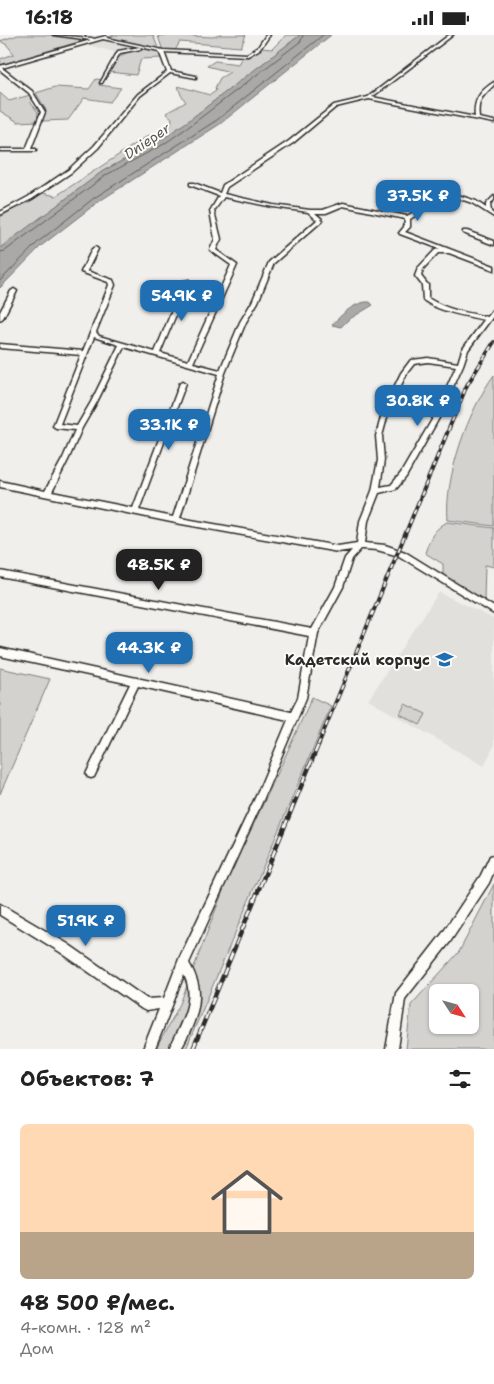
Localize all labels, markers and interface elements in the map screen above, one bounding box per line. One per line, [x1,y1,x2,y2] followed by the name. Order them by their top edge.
[25,5,73,30] text: 16:18
[120,119,174,163] water label: Dnieper
[372,179,464,222] pin: 37.5K ₽
[387,185,449,206] text: 37.5K ₽
[136,279,228,322] pin: 54.9K ₽
[151,285,213,306] text: 54.9K ₽
[372,385,464,427] pin: 30.8K ₽
[386,390,450,411] text: 30.8K ₽
[123,409,215,451] pin: 33.1K ₽
[139,414,199,435] text: 33.1K ₽
[113,549,205,591] pin: 48.5K ₽
[127,554,191,575] text: 48.5K ₽
[103,631,195,674] pin: 44.3K ₽
[117,637,181,658] text: 44.3K ₽
[285,650,430,670] place label: Кадетский корпус
[434,650,454,670] school or university icon: Кадетский корпус
[40,905,132,947] pin: 51.9K ₽
[57,910,115,931] text: 51.9K ₽
[429,984,479,1034] north arrow
[429,984,479,1034] map controls
[20,1065,154,1093] text: Объектов: 7
[446,1065,474,1093] icon: filters
[202,1157,292,1247] icon: home
[20,1289,175,1317] text: 48 500 ₽/мес.
[20,1317,151,1338] text: 4-комн. · 128 m²
[20,1338,54,1359] text: Дом

